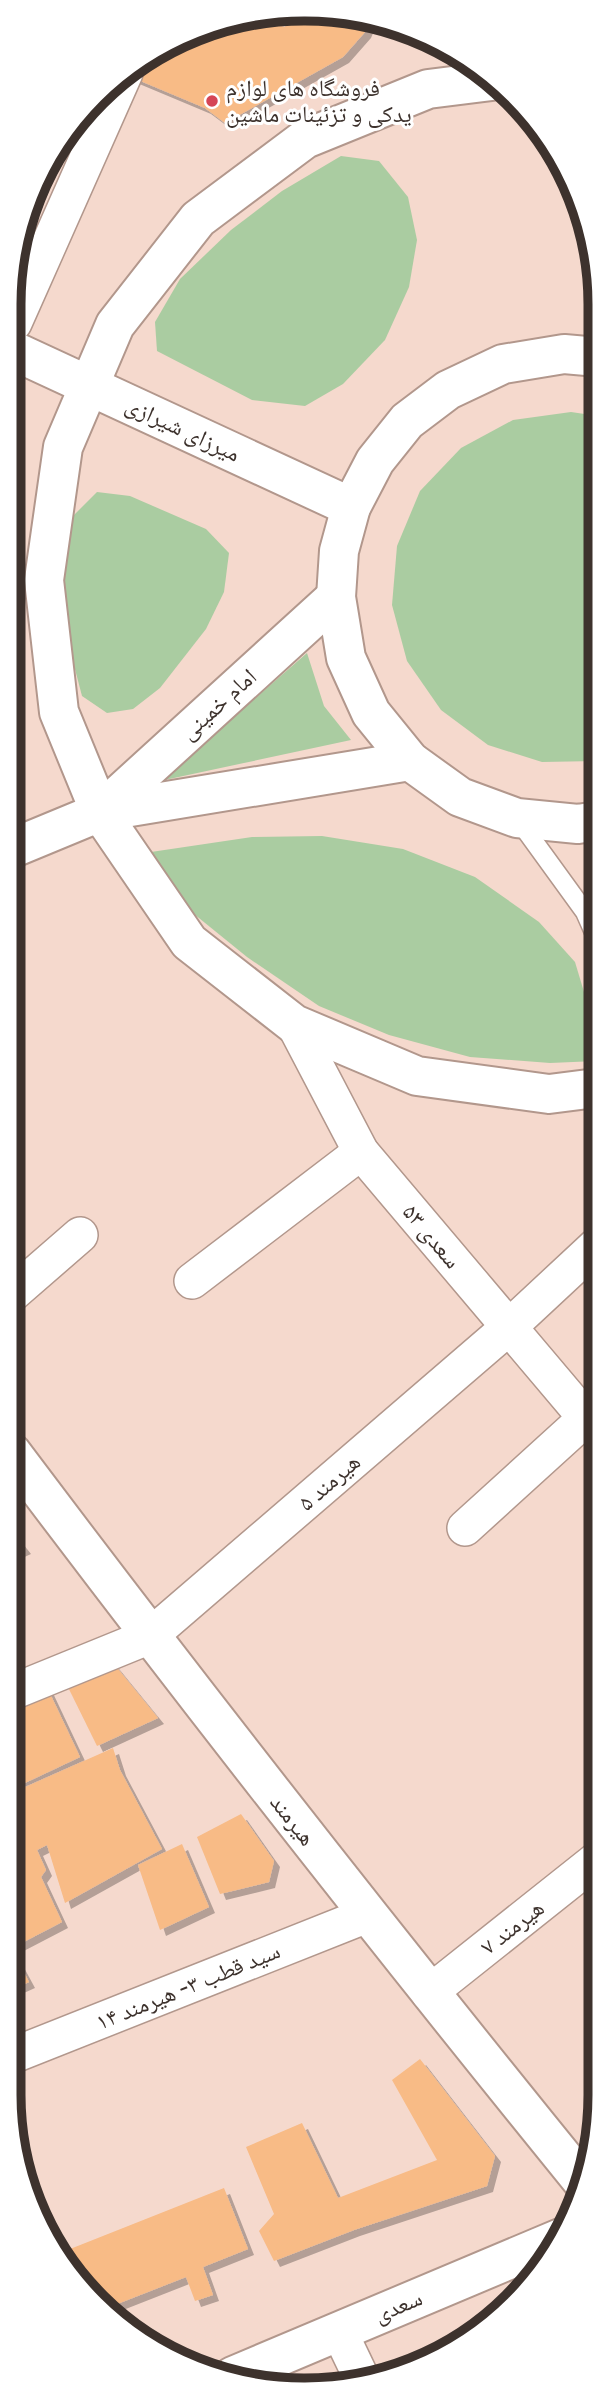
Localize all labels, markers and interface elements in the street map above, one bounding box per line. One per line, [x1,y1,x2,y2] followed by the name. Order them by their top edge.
[226,74,412,128] place label: فروشگاه های لوازم یدکی و تزئینات ماشین
[204,93,220,109] marker: فروشگاه های لوازم یدکی و تزئینات ماشین
[121,390,245,468] street label: میرزای شیرازی
[174,662,263,747] street label: امام خمینی
[397,1198,467,1274] street label: سعدی ۵۳
[292,1448,366,1516] street label: هیرمند ۵
[264,1789,322,1851] street label: هیرمند
[475,1894,549,1960] street label: هیرمند ۷
[92,1936,284,2036] street label: سید قطب ۳- هیرمند ۱۴
[370,2283,426,2329] street label: سعدی

